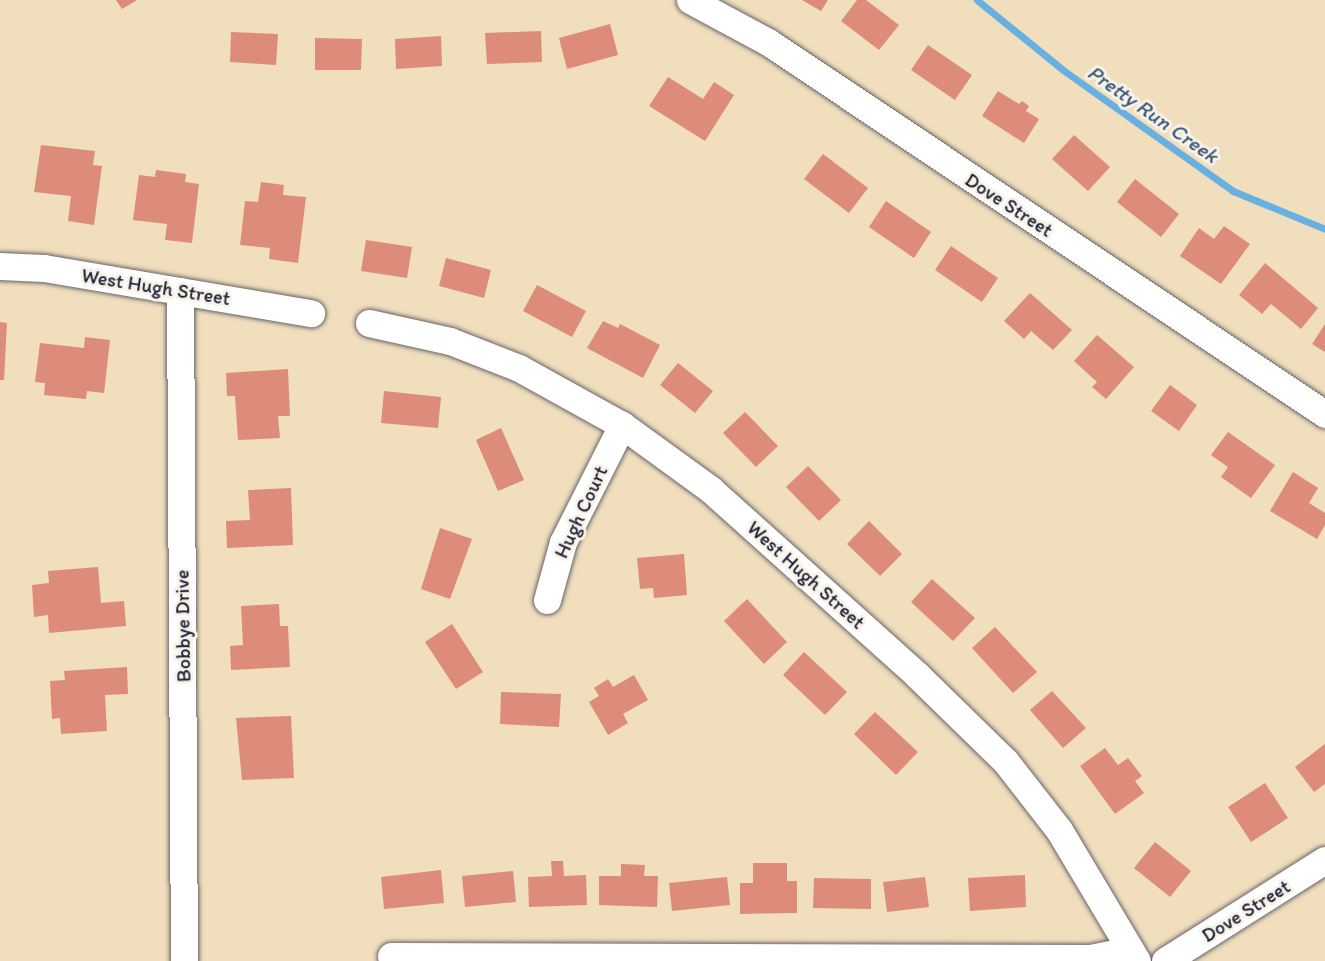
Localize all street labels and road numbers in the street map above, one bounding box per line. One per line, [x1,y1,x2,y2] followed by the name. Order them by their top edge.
[961,168,1057,242] street label: Dove Street
[80,263,232,311] street label: West Hugh Street
[549,462,613,562] street label: Hugh Court
[742,516,870,634] street label: West Hugh Street
[170,570,196,682] street label: Bobbye Drive
[1197,874,1295,948] street label: Dove Street

